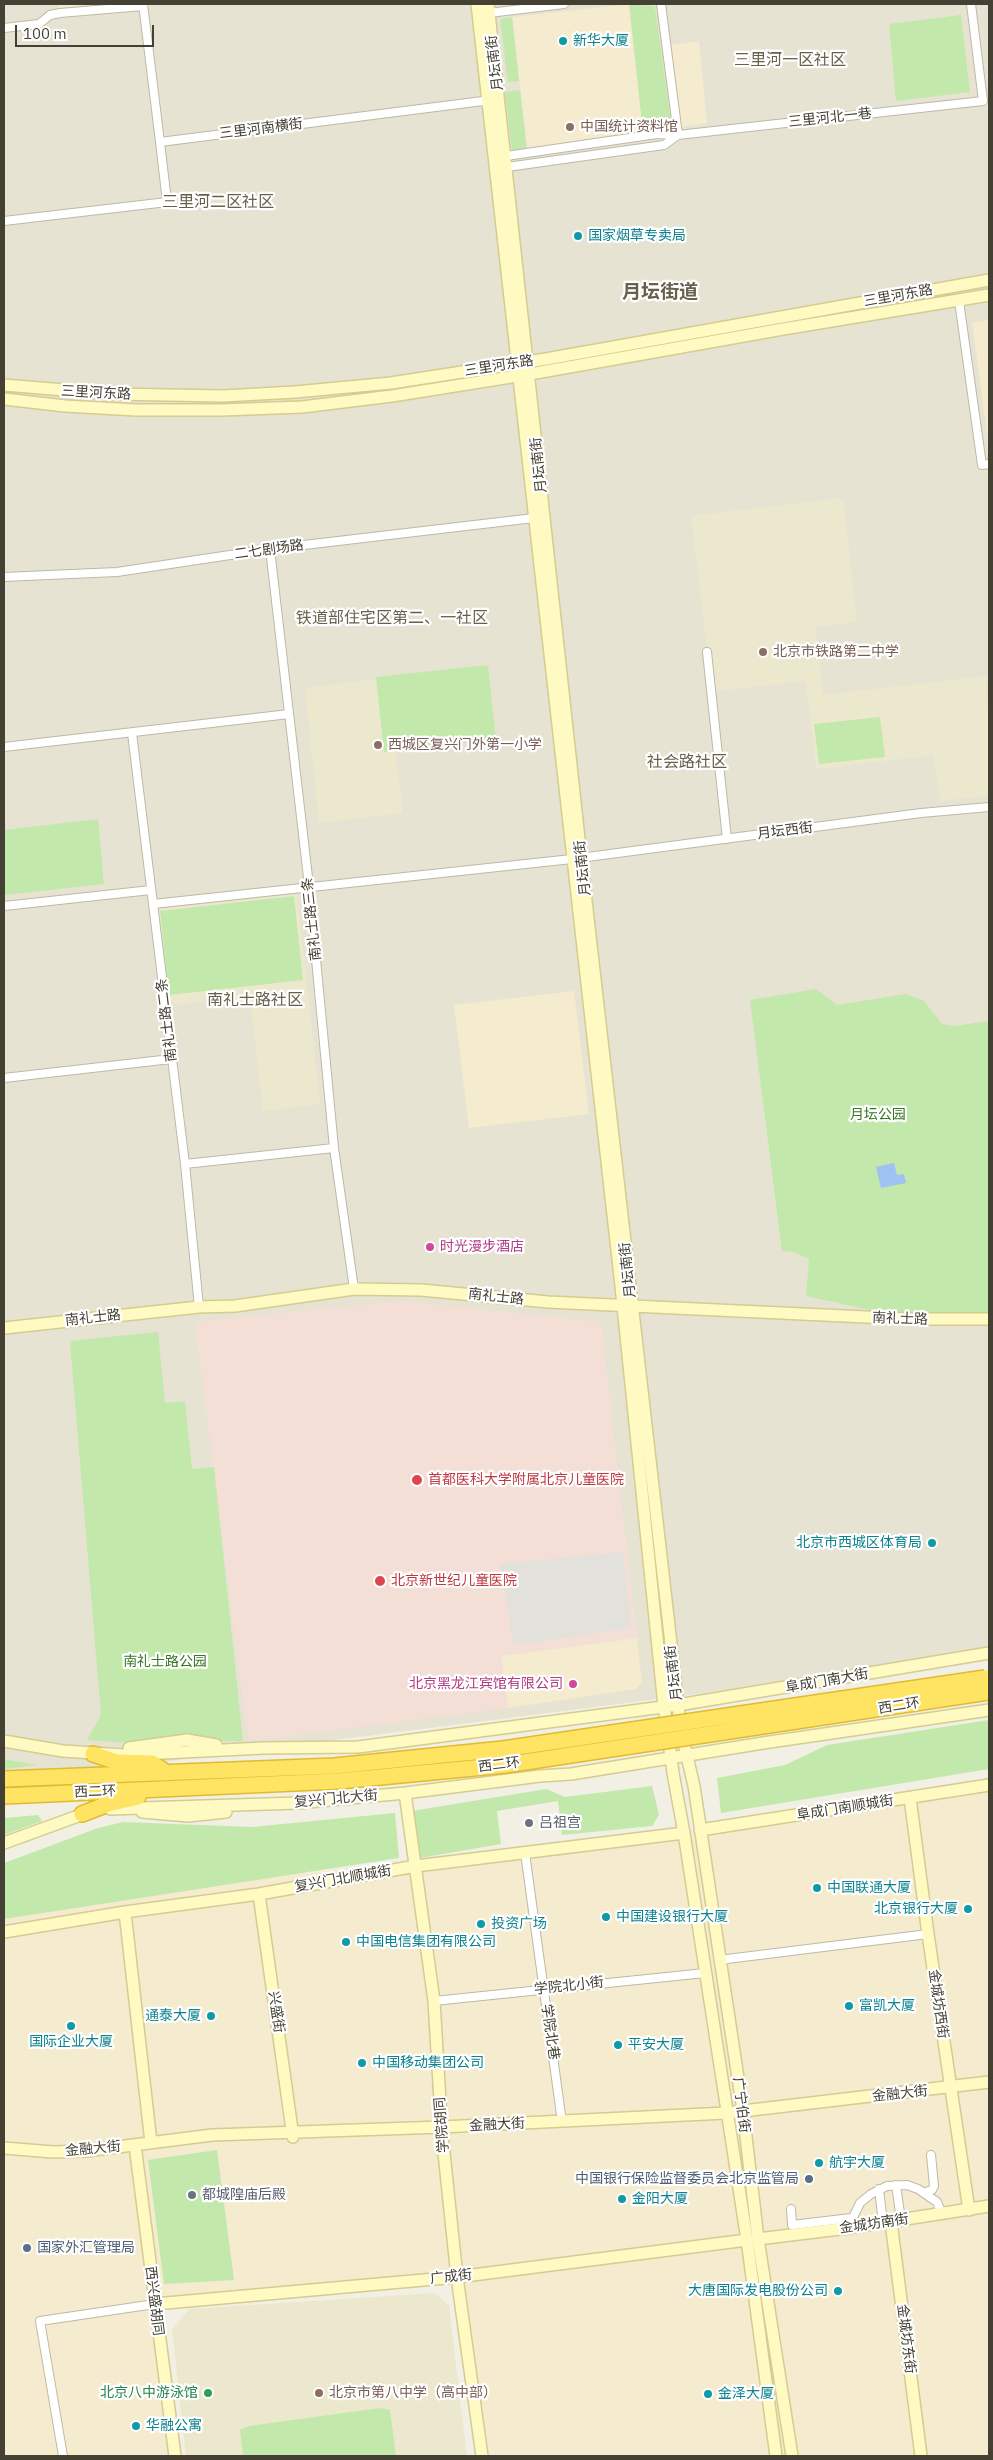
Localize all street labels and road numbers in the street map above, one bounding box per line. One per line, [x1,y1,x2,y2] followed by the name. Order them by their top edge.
[483,34,507,92] street label: 月坛南街
[787,105,873,131] street label: 三里河北一巷
[218,116,304,142] street label: 三里河南横街
[862,282,934,310] street label: 三里河东路
[463,352,535,380] street label: 三里河东路
[61,383,131,403] street label: 三里河东路
[528,436,550,494] street label: 月坛南街
[233,537,305,563] street label: 二七剧场路
[756,819,814,843] street label: 月坛西街
[572,839,594,897] street label: 月坛南街
[299,876,325,962] street label: 南礼士路三条
[154,977,180,1063] street label: 南礼士路二条
[617,1241,639,1299] street label: 月坛南街
[467,1286,525,1308] street label: 南礼士路
[64,1307,122,1329] street label: 南礼士路
[872,1310,928,1328] street label: 南礼士路
[662,1644,686,1702] street label: 月坛南街
[784,1665,870,1697] street label: 阜成门南大街
[877,1694,921,1718] street label: 西二环
[477,1754,521,1776] street label: 西二环
[74,1783,116,1801] street label: 西二环
[293,1787,379,1811] street label: 复兴门北大街
[795,1792,895,1824] street label: 阜成门南顺城街
[293,1862,393,1896] street label: 复兴门北顺城街
[925,1968,951,2040] street label: 金城坊西街
[533,1974,605,1998] street label: 学院北小街
[265,1990,287,2034] street label: 兴盛街
[538,2003,562,2061] street label: 学院北巷
[729,2076,753,2134] street label: 广宁伯街
[871,2083,929,2105] street label: 金融大街
[432,2096,452,2154] street label: 学院胡同
[469,2115,525,2135] street label: 金融大街
[64,2138,122,2160] street label: 金融大街
[838,2211,910,2237] street label: 金城坊南街
[141,2265,167,2337] street label: 西兴盛胡同
[429,2266,473,2288] street label: 广成街
[893,2303,919,2375] street label: 金城坊东街

